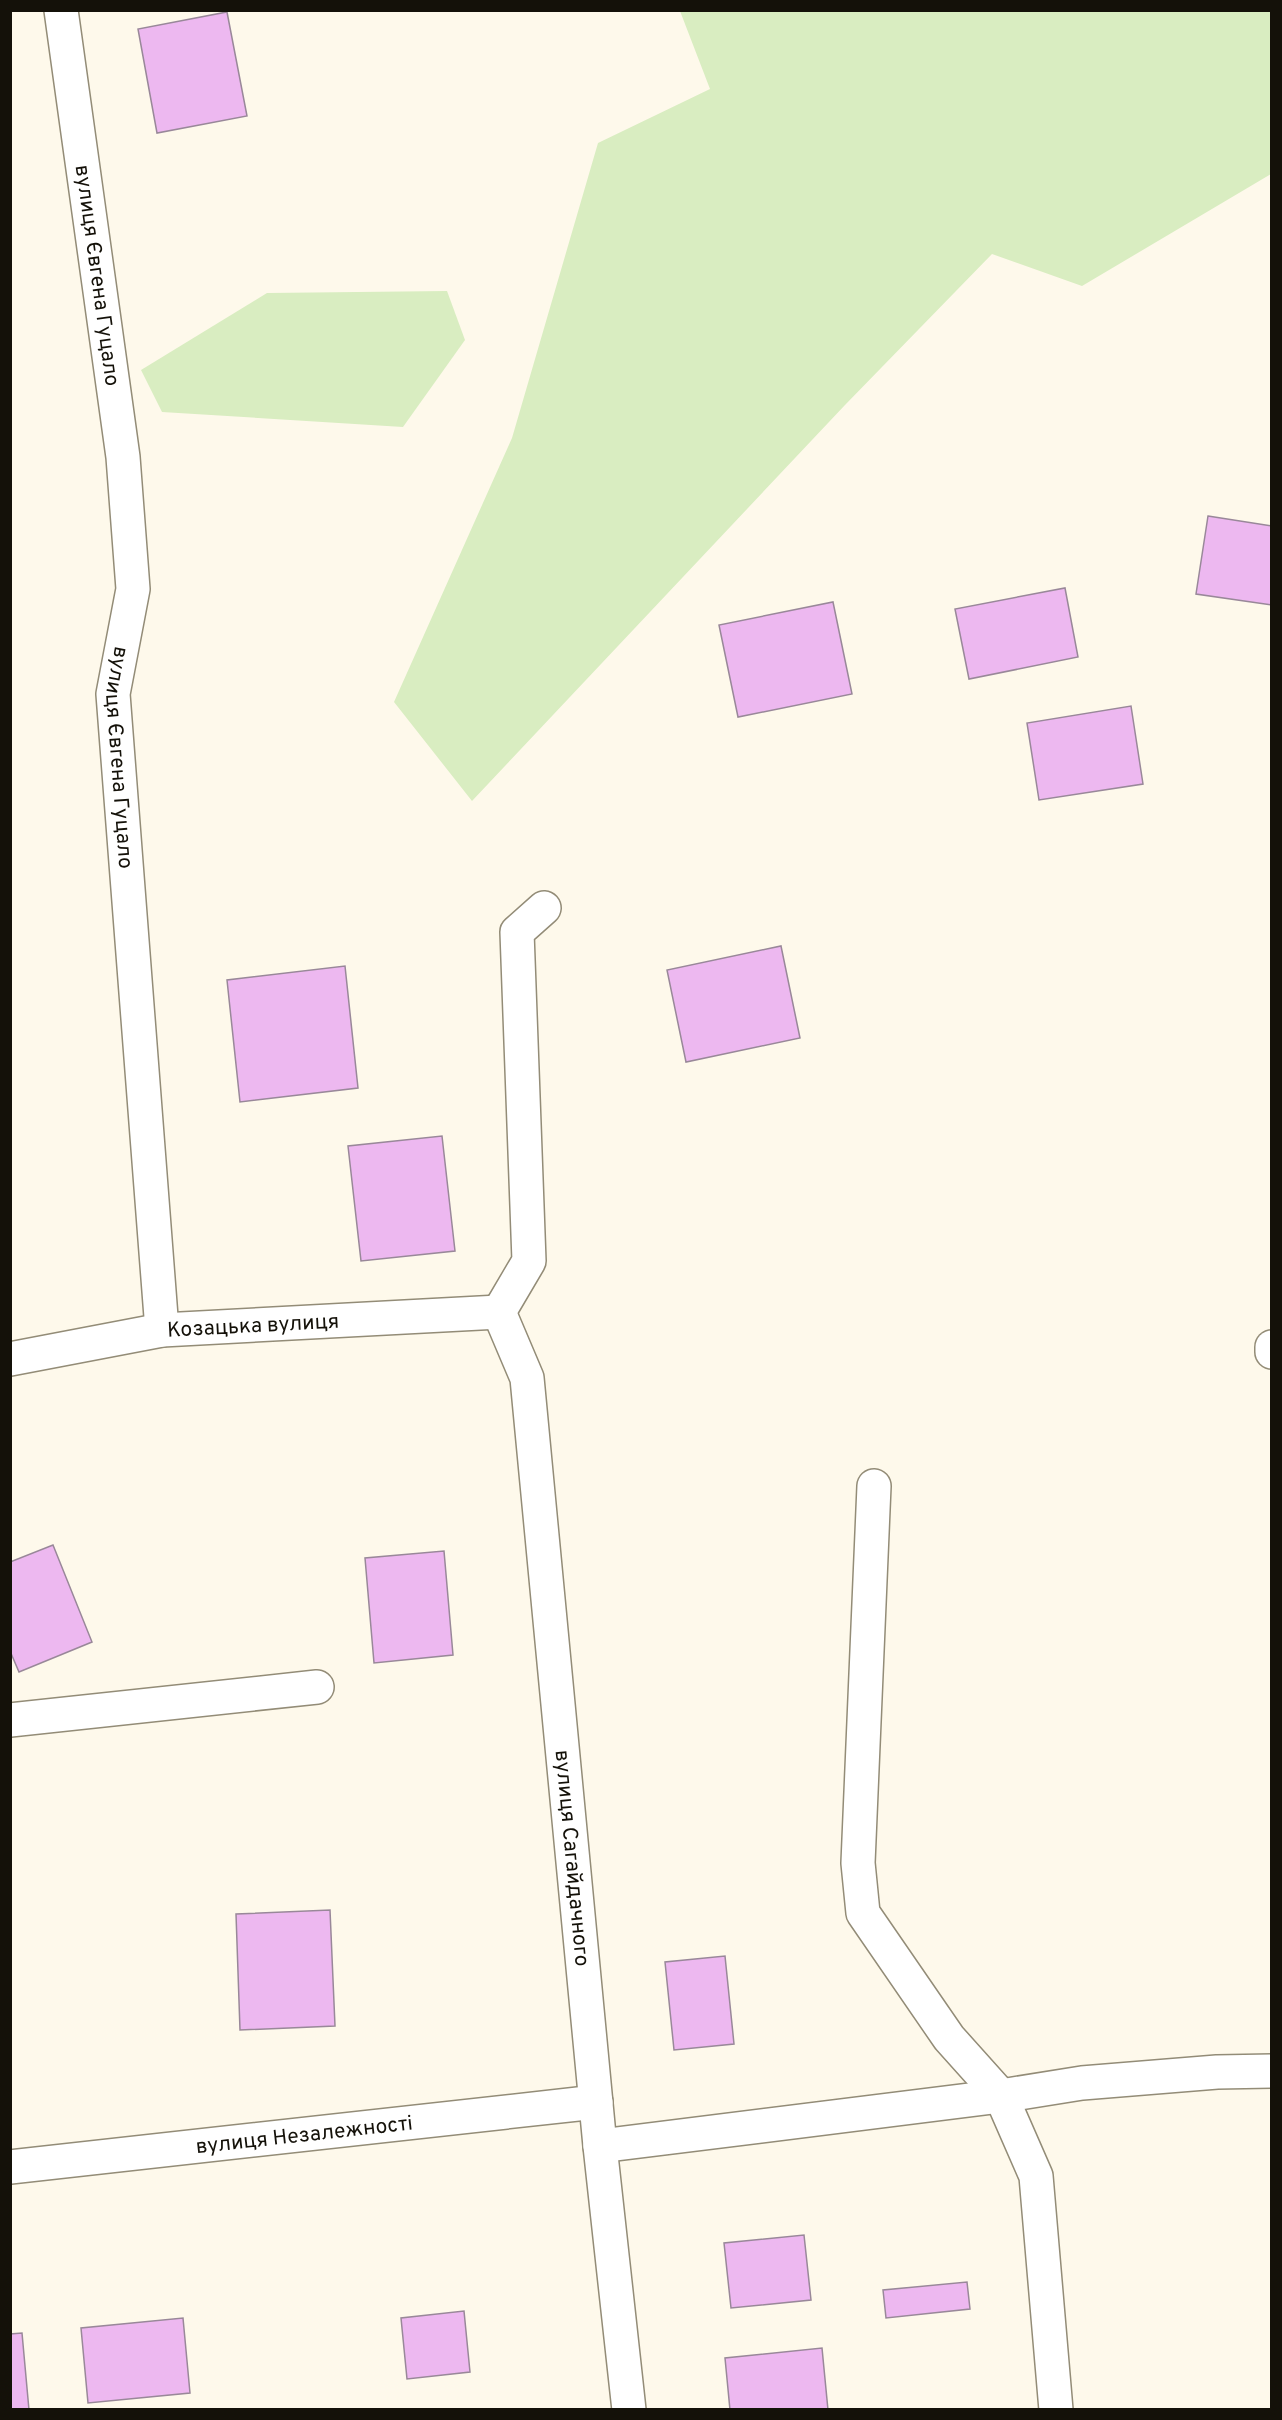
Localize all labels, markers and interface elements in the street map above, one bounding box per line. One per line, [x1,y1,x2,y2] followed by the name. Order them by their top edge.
[68,163,125,388] street label: вулиця Євгена Гуцало
[98,644,138,870] street label: вулиця Євгена Гуцало
[167,1309,340,1345] street label: Козацька вулиця
[547,1749,595,1968] street label: вулиця Сагайдачного
[194,2110,414,2161] street label: вулиця Незалежності

